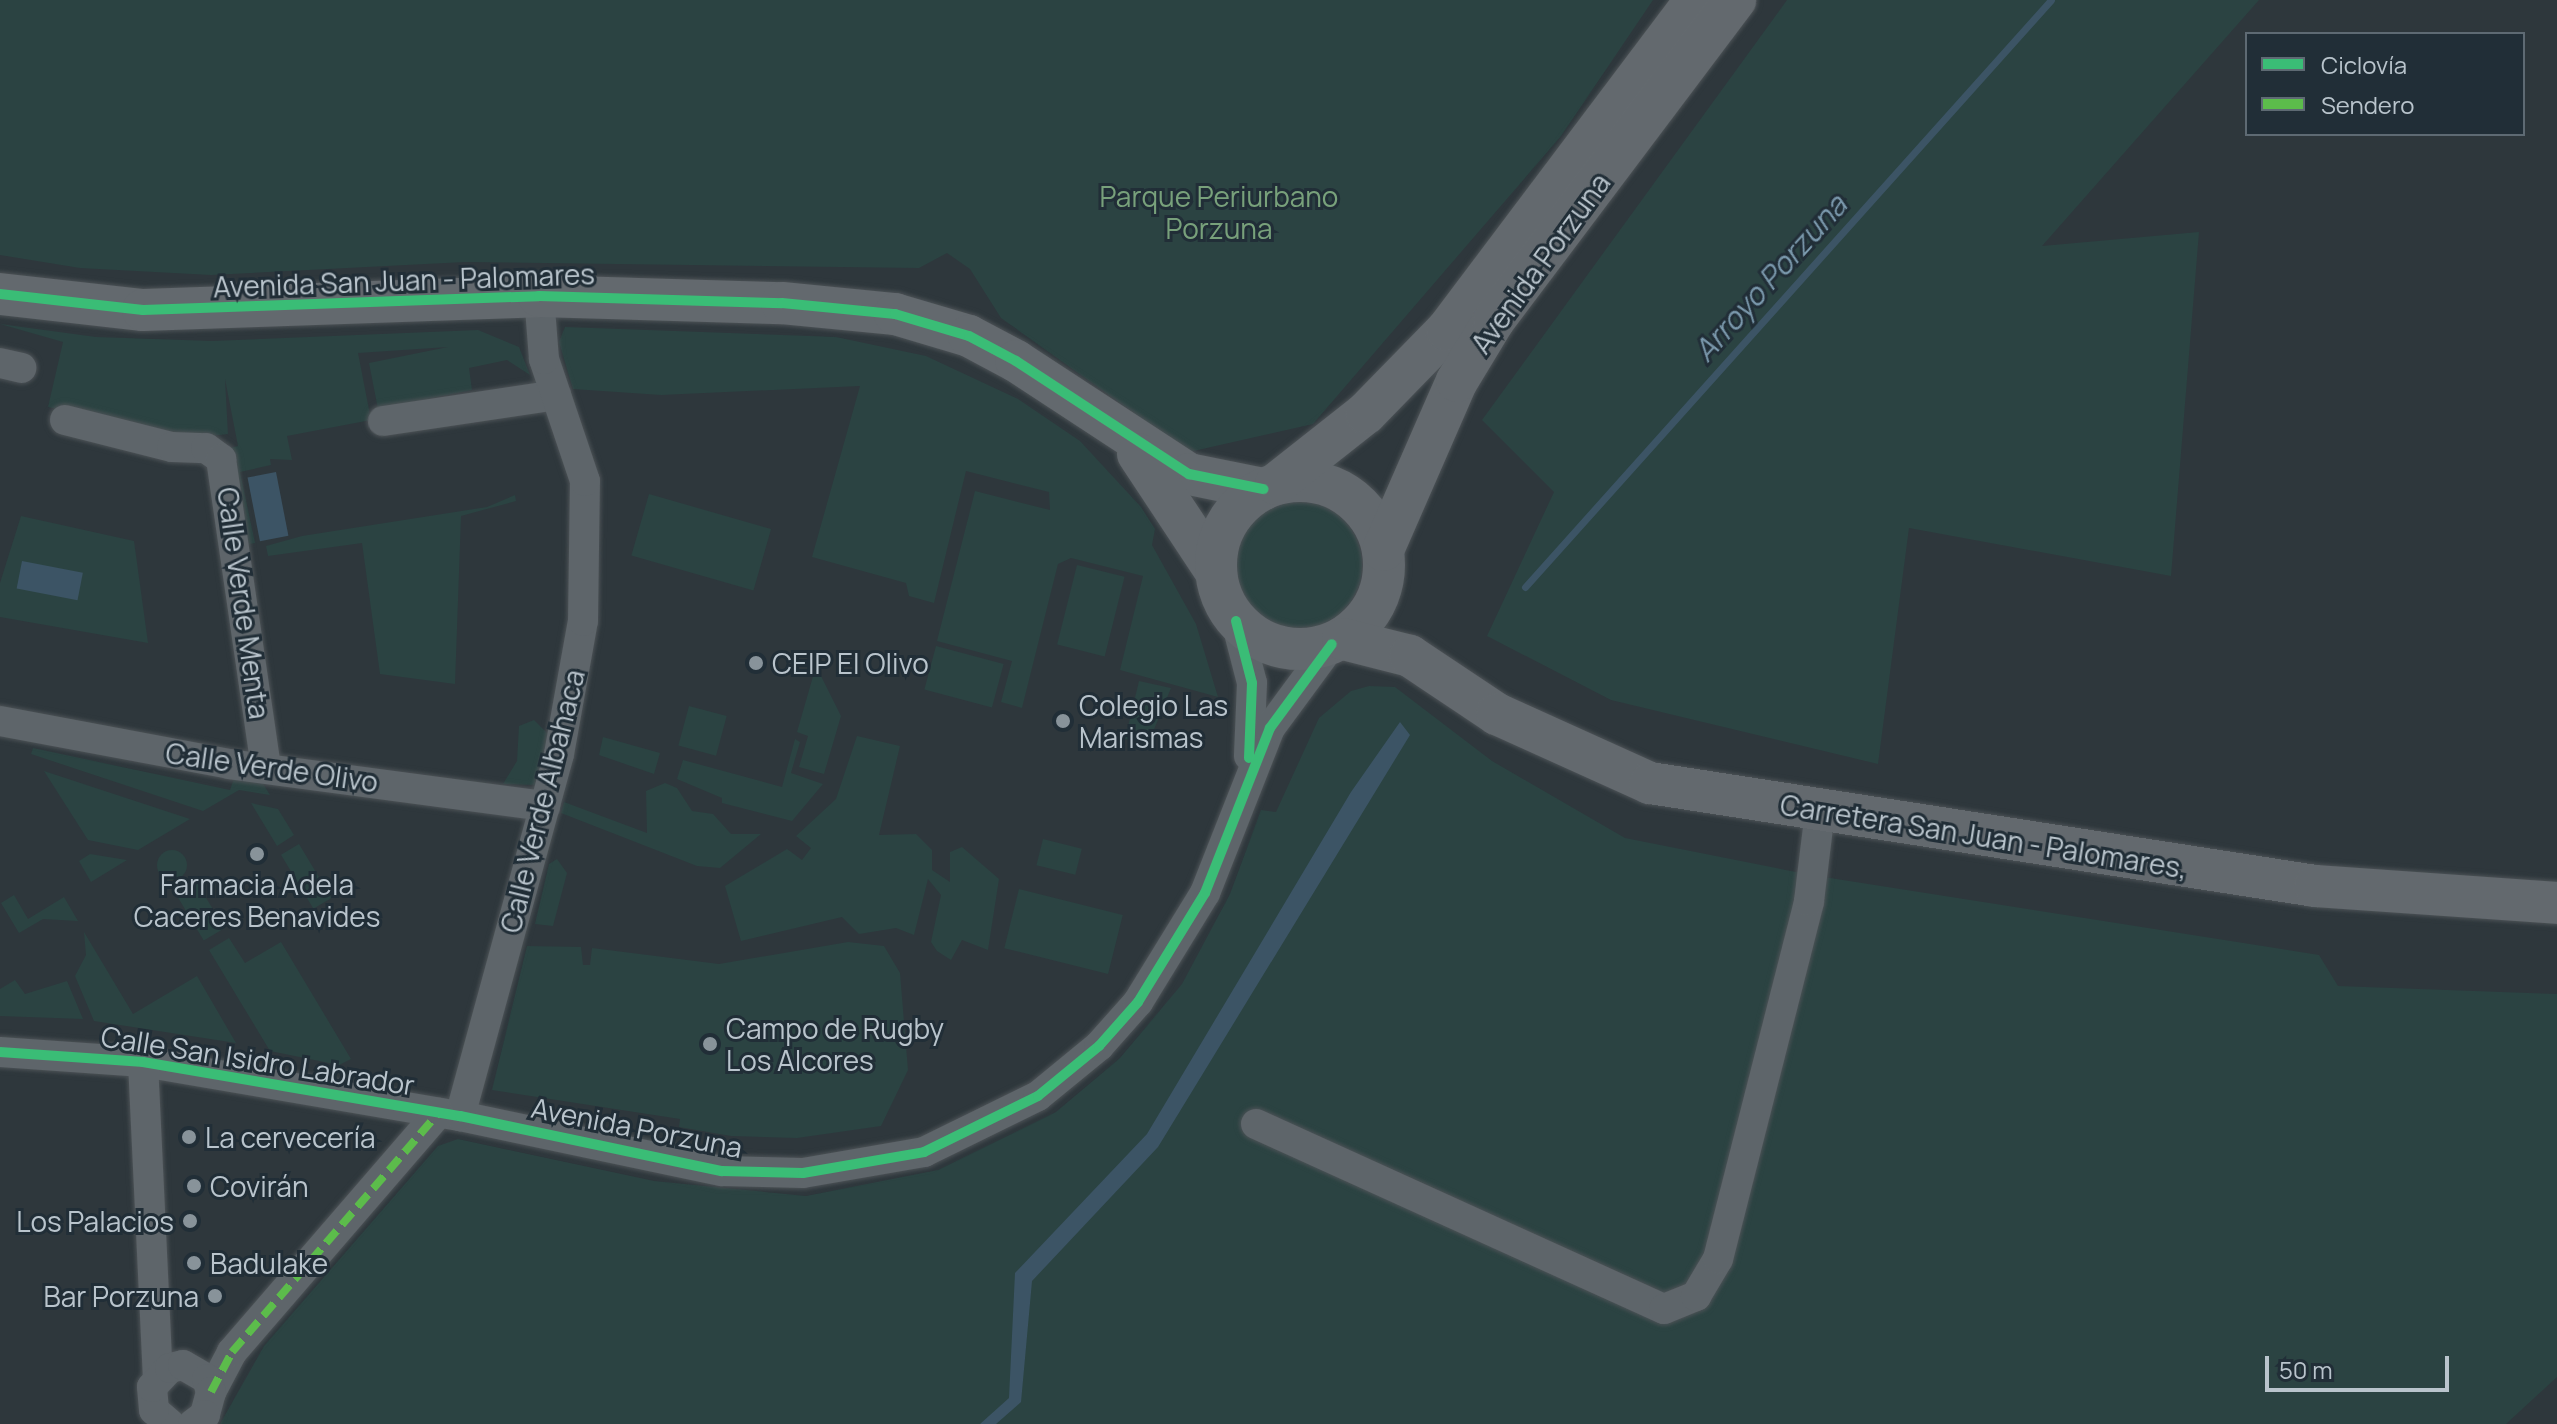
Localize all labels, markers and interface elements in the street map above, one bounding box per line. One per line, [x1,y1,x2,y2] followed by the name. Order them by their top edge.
[2245,32,2525,136] legend
[2321,48,2407,81] text: Ciclovía
[2321,88,2415,121] text: Sendero
[1463,166,1617,360] street label: Avenida Porzuna
[1100,179,1338,245] park label: Parque Periurbano Porzuna
[1686,187,1854,369] water label: Arroyo Porzuna
[213,257,595,303] street label: Avenida San Juan - Palomares
[211,485,277,721] street label: Calle Verde Menta
[772,646,929,680] place label: CEIP El Olivo
[747,654,765,672] marker: CEIP El Olivo
[493,666,591,936] street label: Calle Verde Albahaca
[1079,688,1228,754] place label: Colegio Las Marismas
[1054,712,1072,730] marker: Colegio Las Marismas
[164,735,380,799] street label: Calle Verde Olivo
[1778,787,2190,885] street label: Carretera San Juan - Palomares,
[248,845,266,863] marker: Farmacia Adela Caceres Benavides
[134,867,380,933] place label: Farmacia Adela Caceres Benavides
[726,1011,944,1077] place label: Campo de Rugby Los Alcores
[99,1019,417,1101] street label: Calle San Isidro Labrador
[701,1035,719,1053] marker: Campo de Rugby Los Alcores
[529,1090,745,1164] street label: Avenida Porzuna
[205,1120,376,1154] place label: La cervecería
[180,1128,198,1146] marker: La cervecería
[210,1169,309,1203] place label: Covirán
[185,1177,203,1195] marker: Covirán
[16,1204,174,1238] place label: Los Palacios
[181,1212,199,1230] marker: Los Palacios
[210,1246,328,1280] place label: Badulake
[185,1254,203,1272] marker: Badulake
[43,1279,199,1313] place label: Bar Porzuna
[206,1287,224,1305] marker: Bar Porzuna
[2269,1340,2453,1390] scale bar
[2279,1353,2333,1386] text: 50 m

